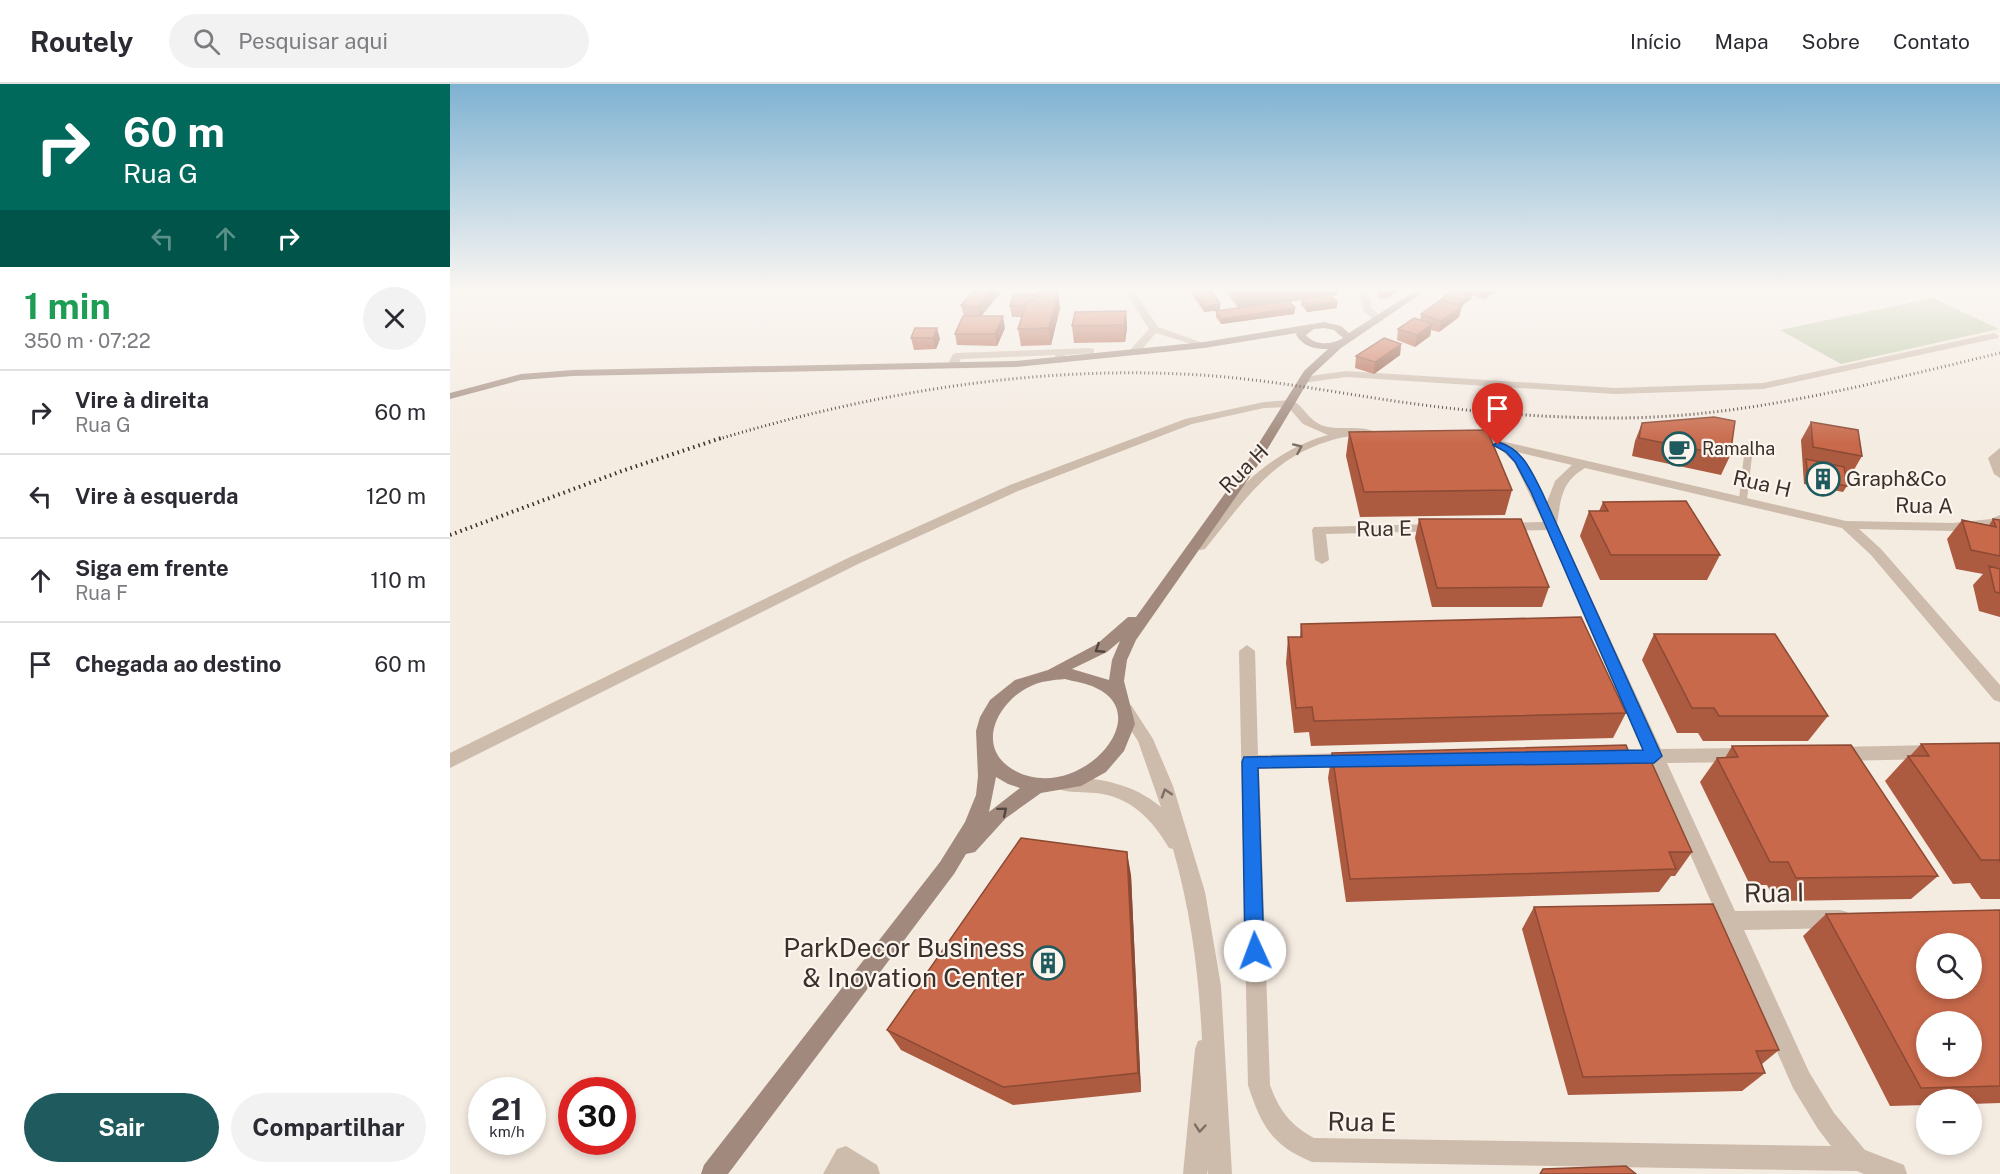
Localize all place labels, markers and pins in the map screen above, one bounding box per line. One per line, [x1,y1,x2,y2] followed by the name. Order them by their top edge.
[1472,383,1523,445] pin
[1661,431,1697,467] cafe icon: Ramalha
[1702,438,1775,459] place label: Ramalha
[1805,461,1841,497] building icon: Graph&Co
[1846,466,1947,491] place label: Graph&Co
[783,932,1025,993] place label: ParkDecor Business & Inovation Center
[1030,945,1066,981] building icon: ParkDecor Business & Inovation Center

